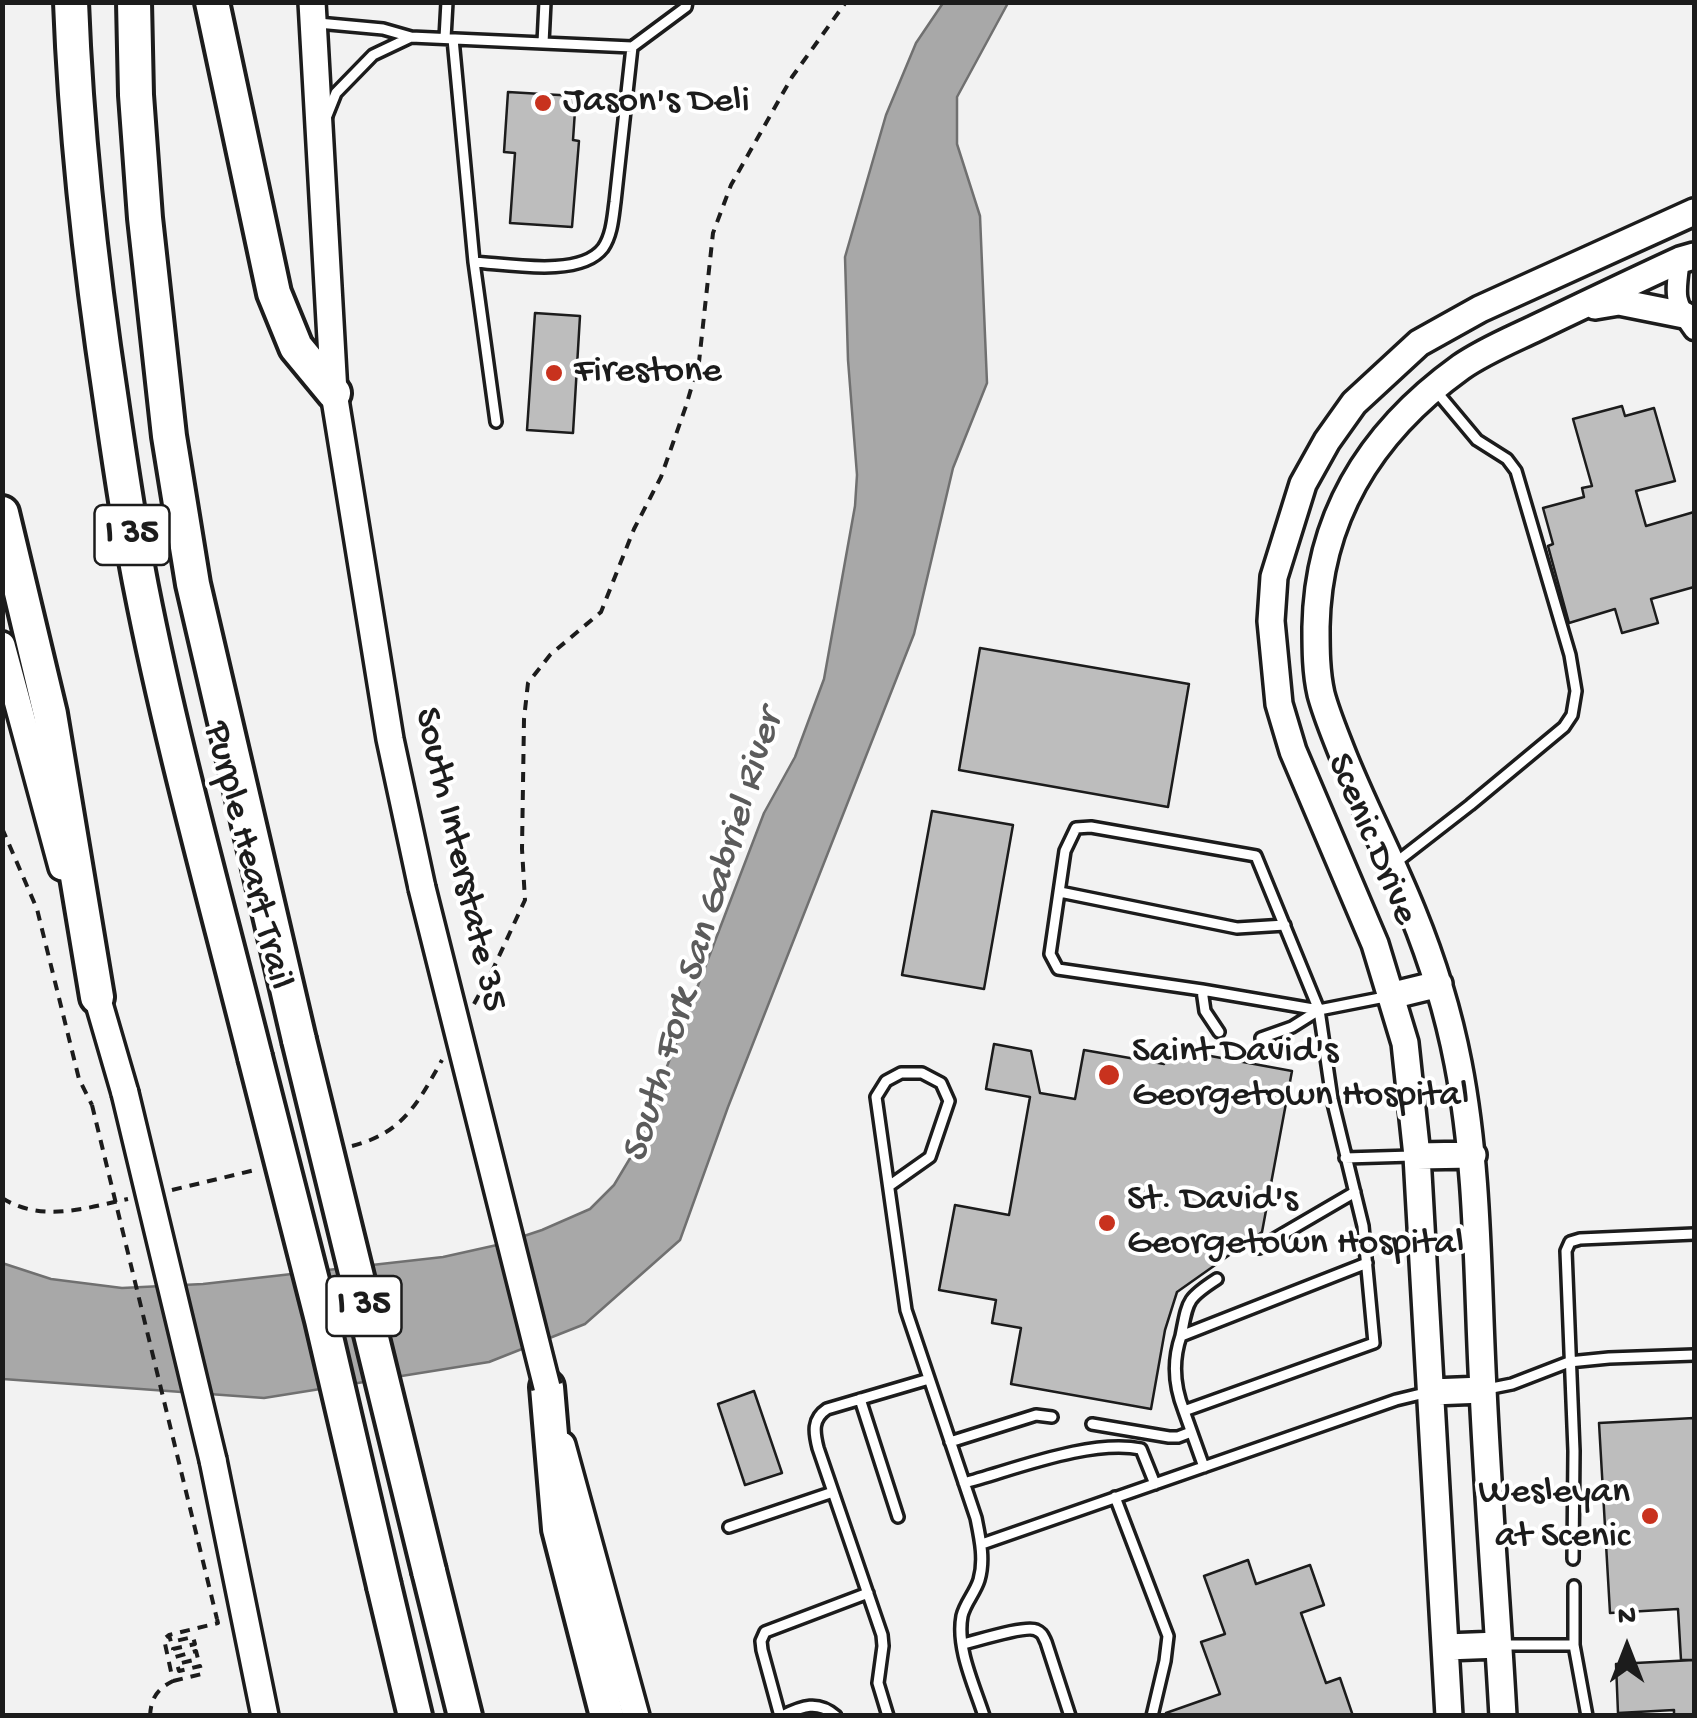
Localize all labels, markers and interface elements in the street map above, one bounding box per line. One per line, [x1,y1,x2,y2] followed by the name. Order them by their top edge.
[563,80,750,126] place label: Jason's Deli
[532,92,554,114] marker: Jason's Deli
[574,350,722,396] place label: Firestone
[543,362,565,384] marker: Firestone
[94,505,170,565] road number: I 35
[401,704,515,1016] street label: South Interstate 35
[613,705,797,1169] water label: South Fork San Gabriel River
[191,718,301,994] street label: Purple Heart Trail
[1314,748,1426,932] street label: Scenic Drive
[1132,1030,1469,1120] place label: Saint David's Georgetown Hospital
[1096,1062,1122,1088] marker: Saint David's Georgetown Hospital
[1127,1178,1464,1268] place label: St. David's Georgetown Hospital
[1096,1212,1118,1234] marker: St. David's Georgetown Hospital
[326,1276,402,1336] road number: I 35
[1478,1471,1630,1560] place label: Wesleyan at Scenic
[1639,1505,1661,1527] marker: Wesleyan at Scenic
[1577,1598,1677,1698] north arrow
[1618,1601,1636,1634] text: N

